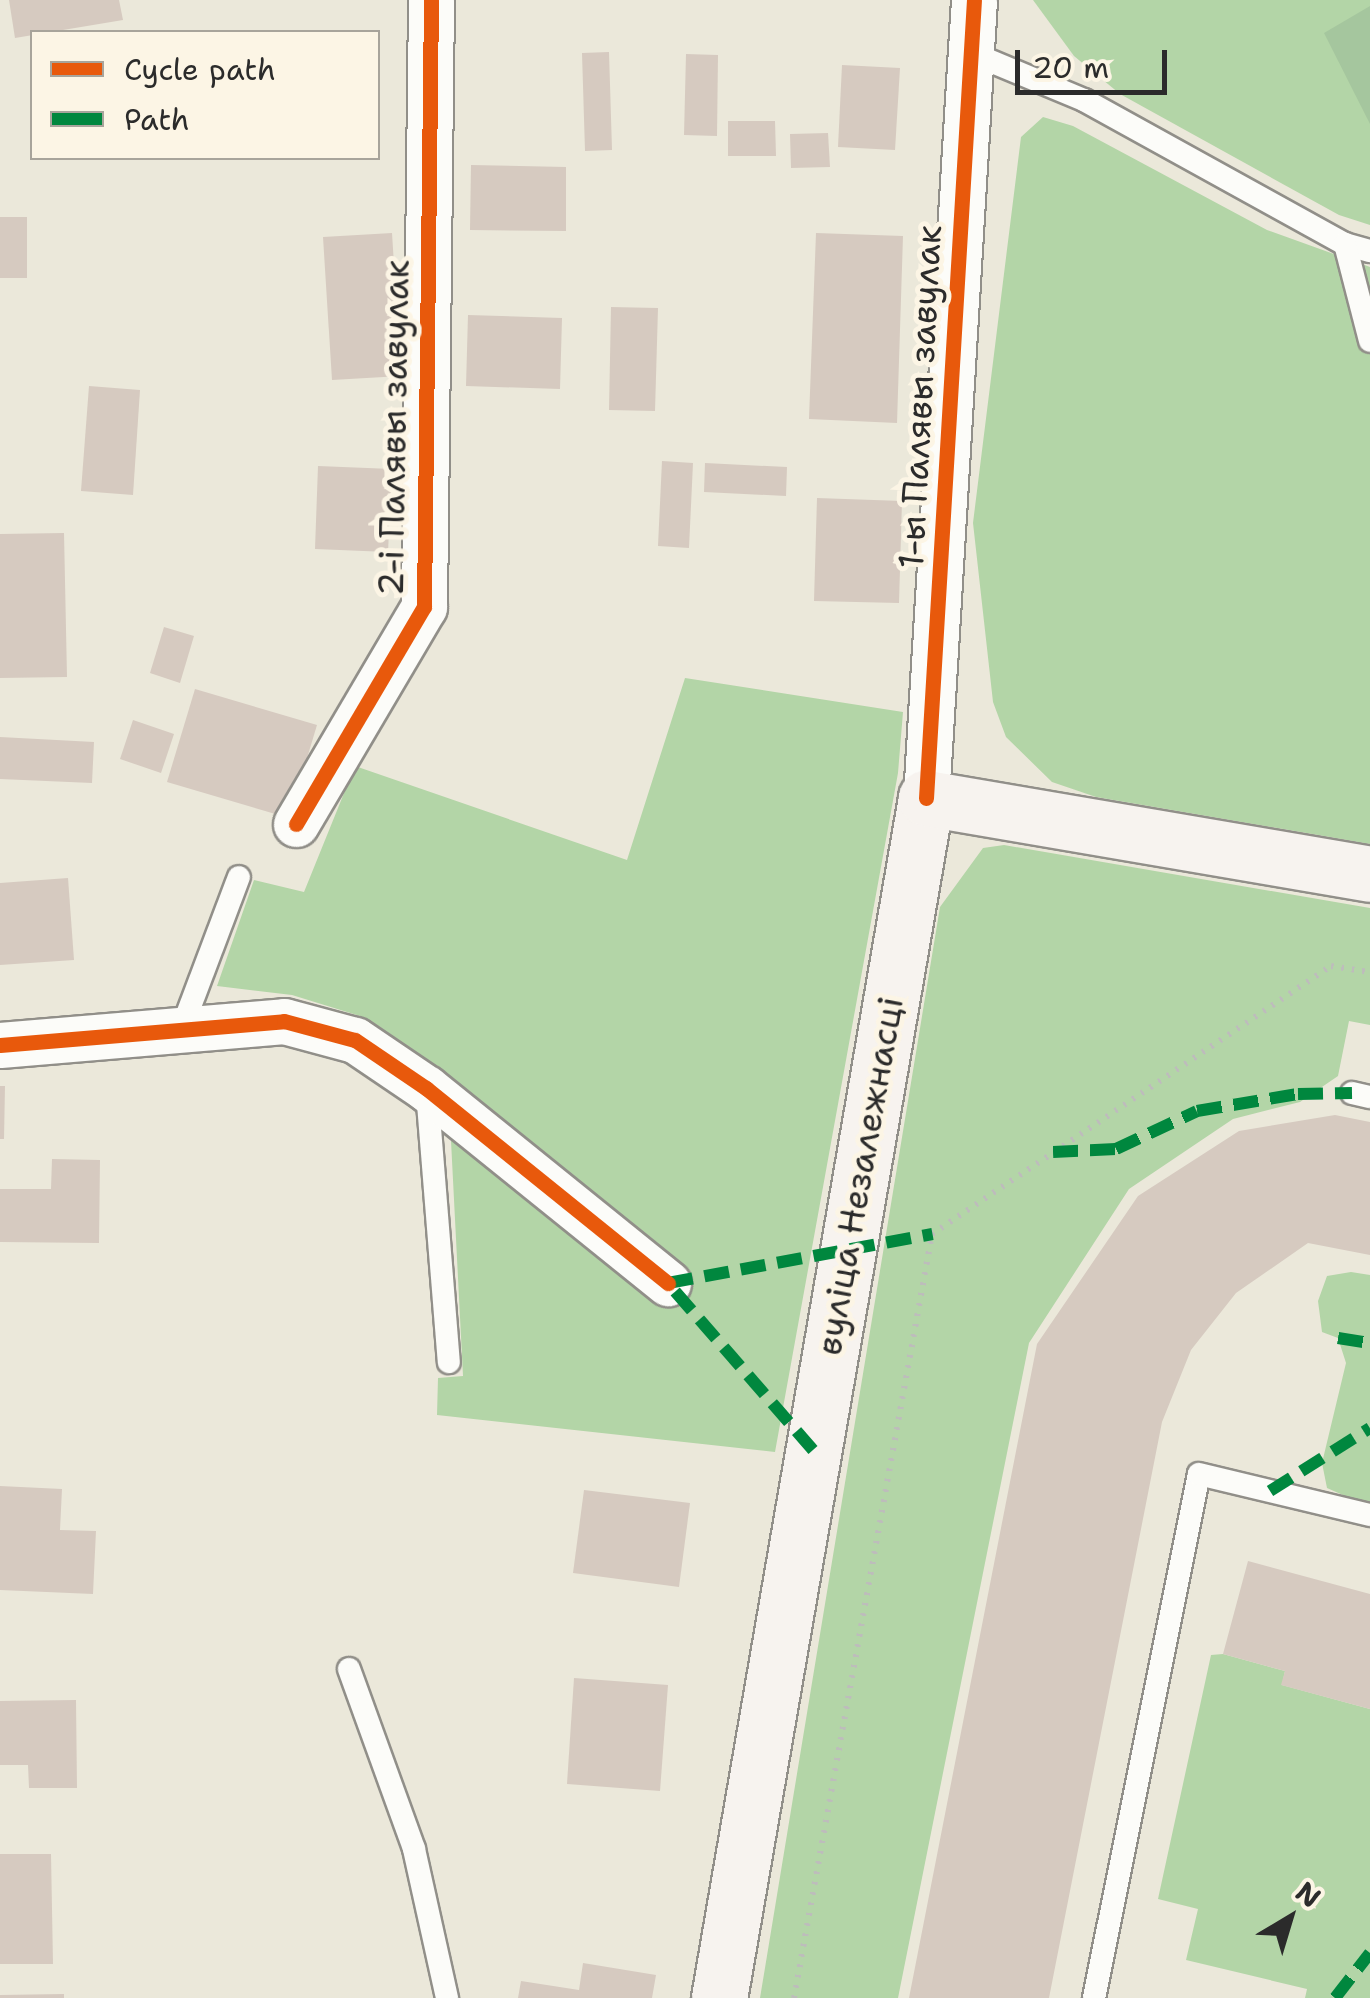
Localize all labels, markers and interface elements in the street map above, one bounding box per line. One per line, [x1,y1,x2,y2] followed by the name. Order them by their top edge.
[30,30,380,160] legend
[1020,30,1172,92] scale bar
[1032,47,1109,88] text: 20 m
[124,49,276,90] text: Cycle path
[124,99,190,140] text: Path
[890,224,950,570] street label: 1-ы Палявы завулак
[370,260,418,596] street label: 2-і Палявы завулак
[808,994,912,1358] street label: вуліца Незалежнасці
[1240,1868,1340,1968] north arrow
[1288,1873,1329,1916] text: N

